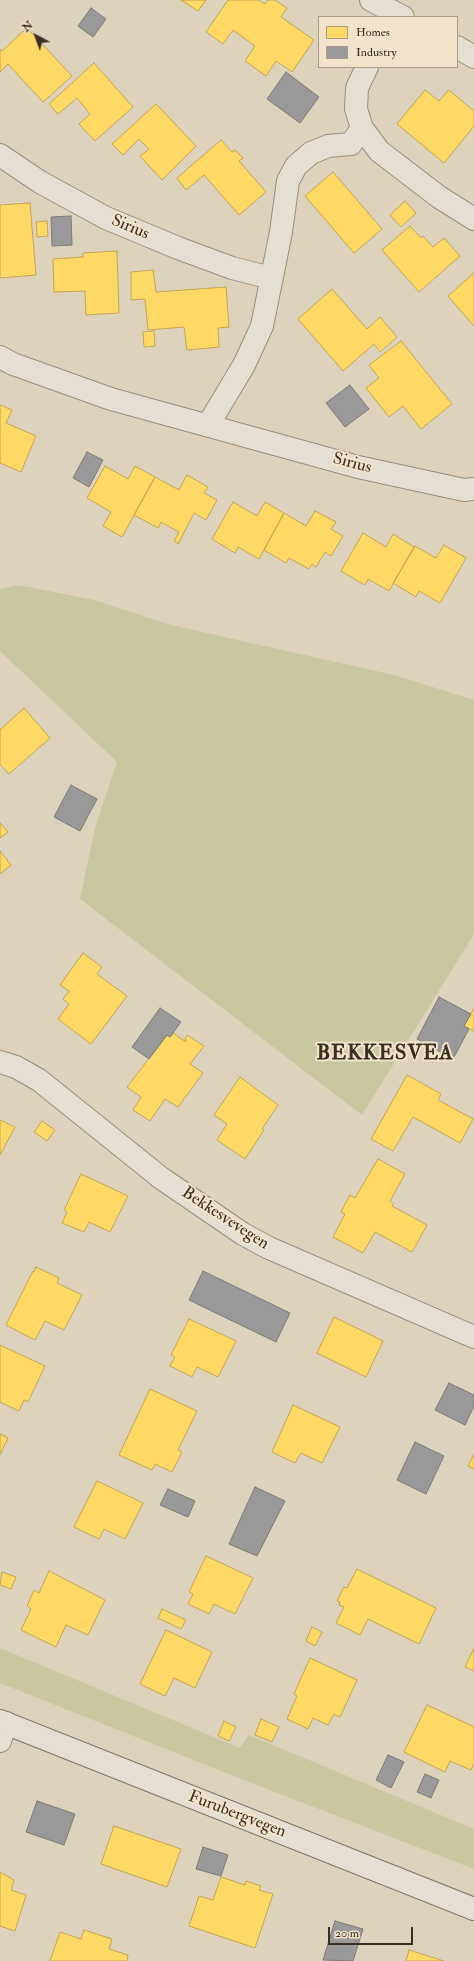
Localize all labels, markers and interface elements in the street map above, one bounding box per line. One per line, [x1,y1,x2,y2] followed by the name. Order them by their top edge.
[16,16,56,56] north arrow
[318,16,458,68] legend
[20,18,36,35] text: N
[356,25,390,40] text: Homes
[356,45,397,60] text: Industry
[108,211,152,245] street label: Sirius
[330,449,374,479] street label: Sirius
[316,1041,454,1067] district label: BEKKESVEA
[178,1183,272,1255] street label: Bekkesvevegen
[185,1787,289,1843] street label: Furubergvegen
[330,1919,415,1945] scale bar
[335,1926,359,1941] text: 20 m

